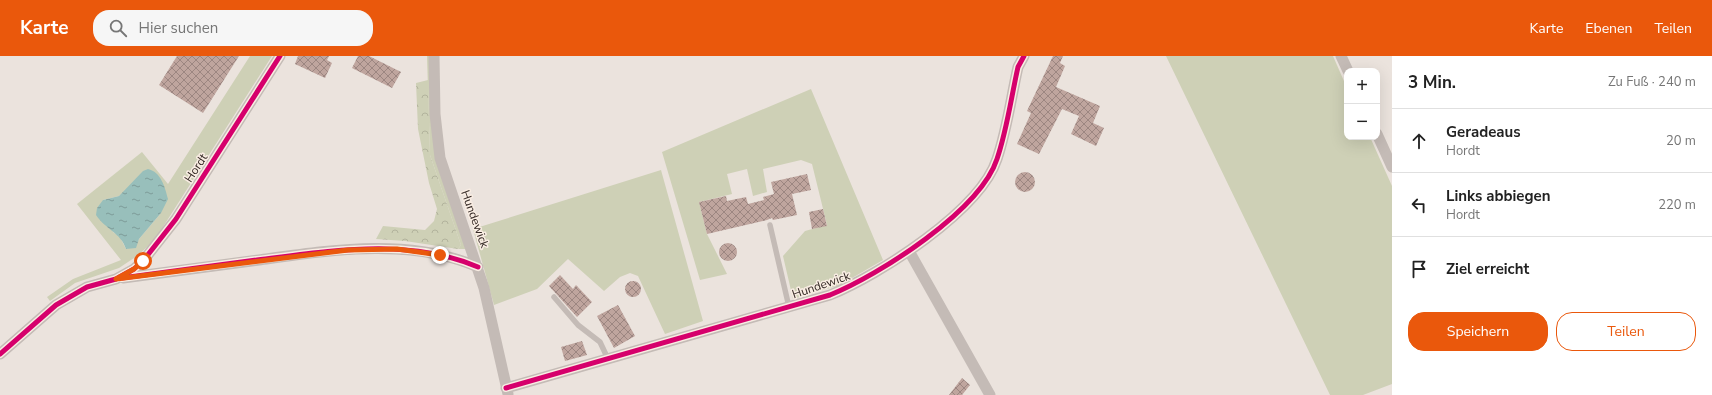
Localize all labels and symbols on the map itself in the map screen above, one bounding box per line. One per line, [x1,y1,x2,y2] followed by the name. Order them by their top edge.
[181,150,212,185] street label: Hordt
[457,188,493,251] street label: Hundewick
[431,246,449,264] route end
[134,252,152,270] route start
[790,267,853,302] street label: Hundewick

